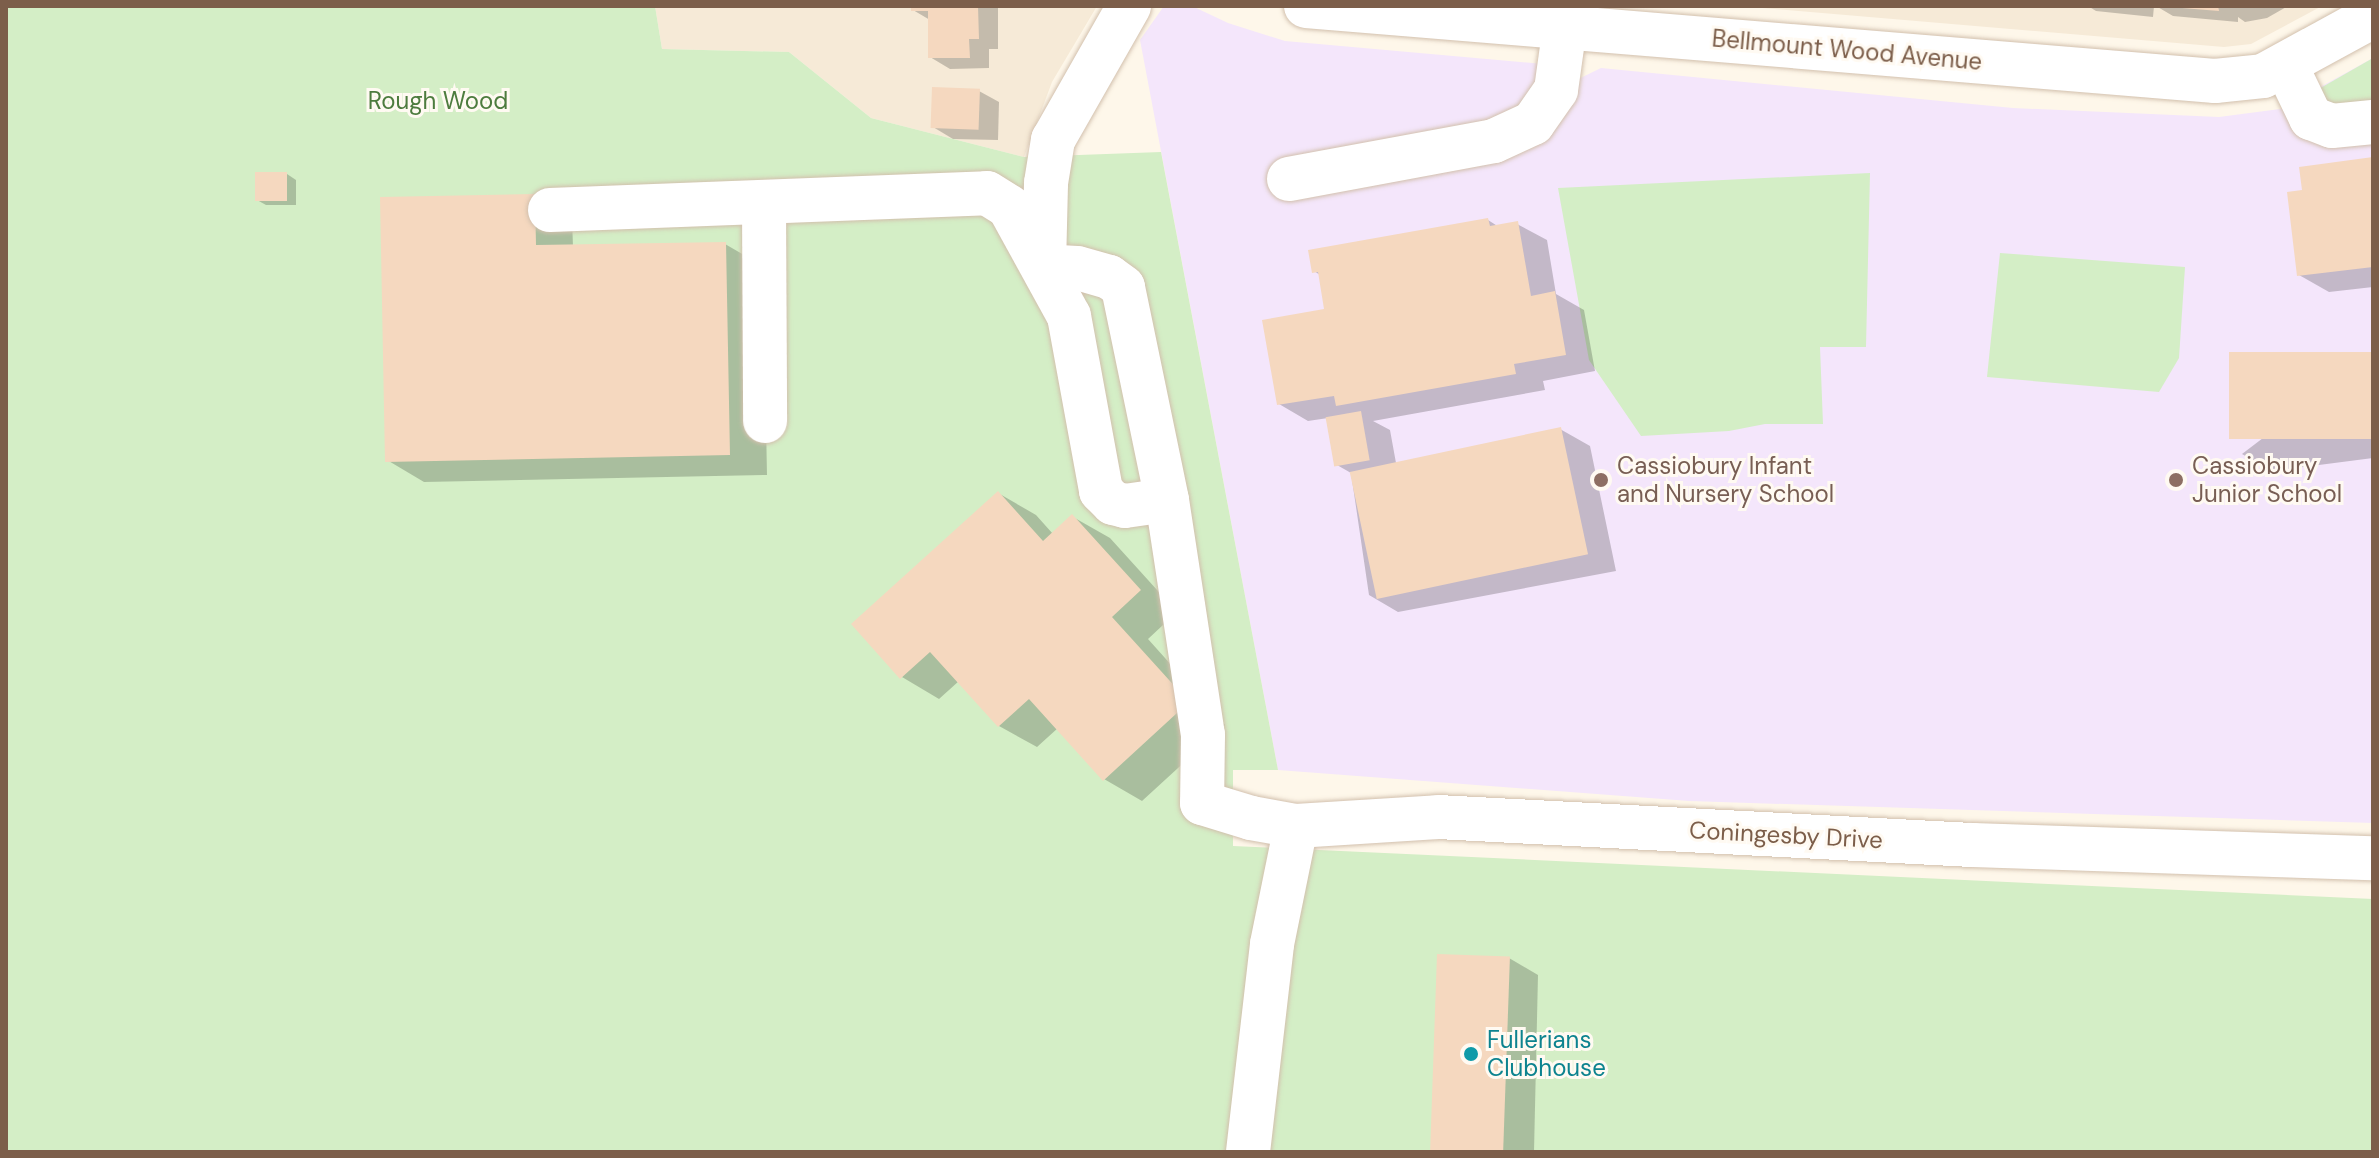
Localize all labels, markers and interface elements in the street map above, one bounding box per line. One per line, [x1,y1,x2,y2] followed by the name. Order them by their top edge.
[1711,24,1983,76] street label: Bellmount Wood Avenue
[368,87,508,115] park label: Rough Wood
[1617,452,1834,508] place label: Cassiobury Infant and Nursery School
[2192,452,2342,508] place label: Cassiobury Junior School
[1592,471,1610,489] marker: Cassiobury Infant and Nursery School
[2167,471,2185,489] marker: Cassiobury Junior School
[1688,816,1884,854] street label: Coningesby Drive
[1487,1026,1606,1082] place label: Fullerians Clubhouse
[1462,1045,1480,1063] marker: Fullerians Clubhouse

